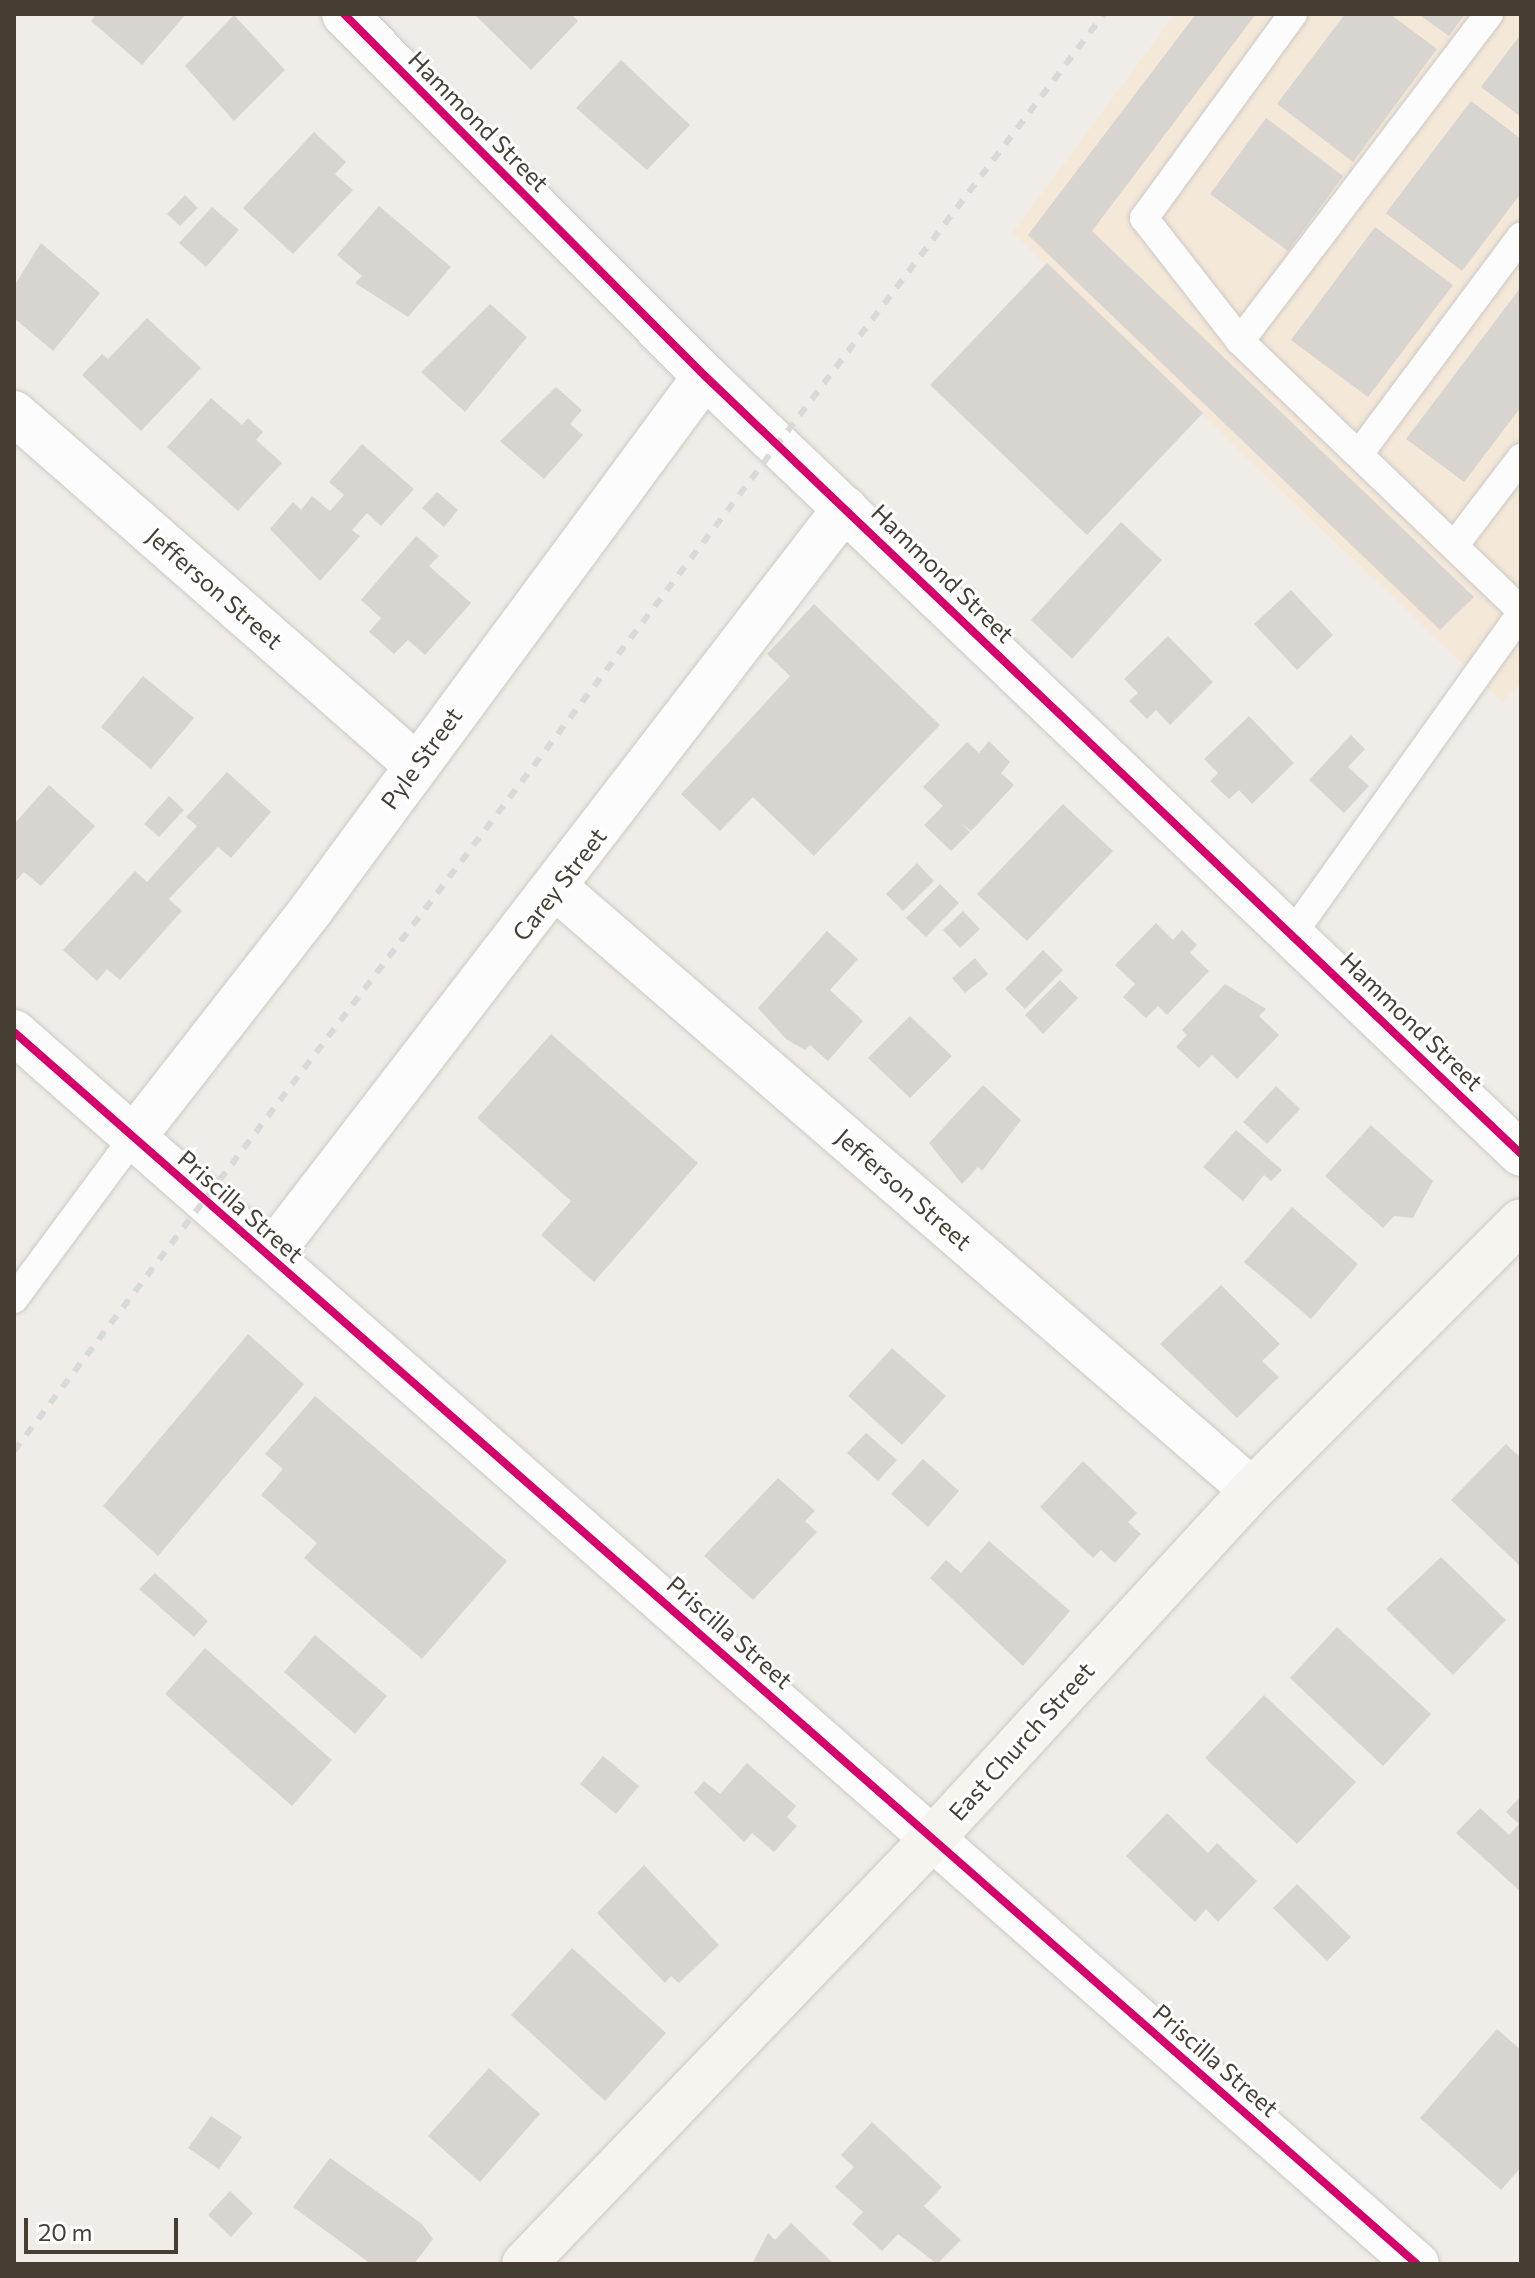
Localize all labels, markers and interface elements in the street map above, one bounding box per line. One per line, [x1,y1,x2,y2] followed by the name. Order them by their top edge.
[403,45,555,197] street label: Hammond Street
[866,498,1020,648] street label: Hammond Street
[141,521,289,655] street label: Jefferson Street
[374,702,468,814] street label: Pyle Street
[506,822,612,946] street label: Carey Street
[1335,946,1489,1096] street label: Hammond Street
[830,1122,978,1256] street label: Jefferson Street
[172,1144,310,1268] street label: Priscilla Street
[661,1570,799,1694] street label: Priscilla Street
[942,1656,1100,1826] street label: East Church Street
[1147,1998,1285,2122] street label: Priscilla Street
[28,2202,182,2252] scale bar
[38,2217,92,2246] text: 20 m

